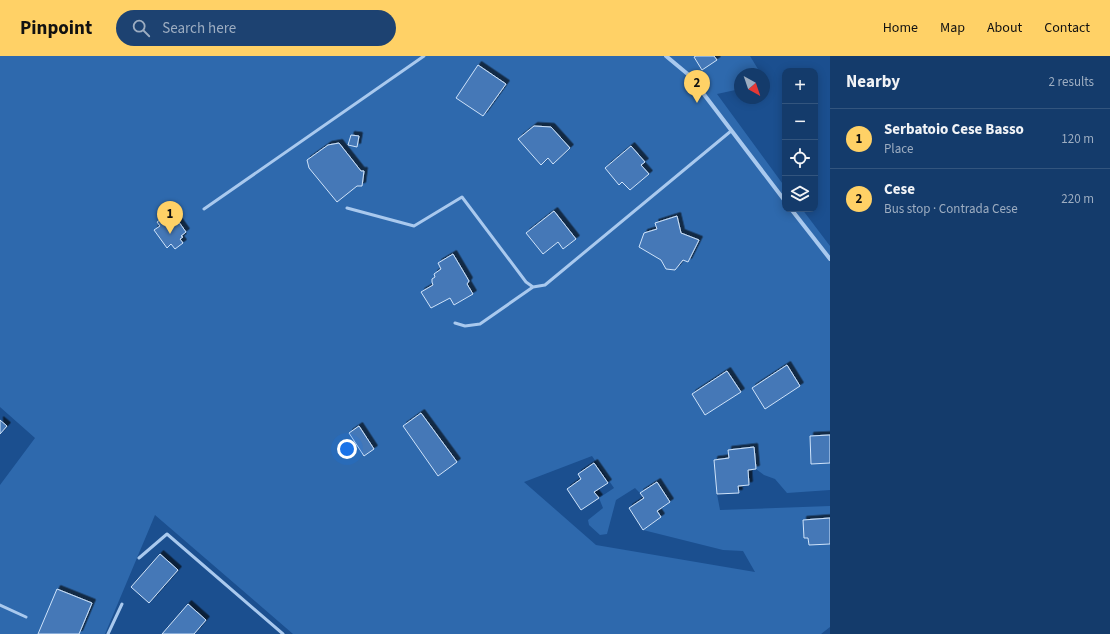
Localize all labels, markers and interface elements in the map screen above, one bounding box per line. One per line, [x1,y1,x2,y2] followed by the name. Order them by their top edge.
[116,10,396,46] search box
[20,15,92,42] text: Pinpoint
[130,17,152,39] icon: search
[162,18,236,39] text: Search here
[883,18,918,38] text: Home
[940,18,965,38] text: Map
[987,18,1022,38] text: About
[1044,18,1090,38] text: Contact
[734,68,770,104] north arrow
[782,68,818,212] map controls
[782,68,818,104] button: +
[684,70,710,103] pin: 2
[846,70,900,94] text: Nearby
[1049,73,1094,91] text: 2 results
[782,104,818,140] button: −
[884,119,1024,140] text: Serbatoio Cese Basso
[856,130,862,148] text: 1
[1061,130,1094,148] text: 120 m
[782,140,818,176] button: locate
[884,140,913,158] text: Place
[782,176,818,212] button: layers
[884,179,915,200] text: Cese
[856,190,862,208] text: 2
[1061,190,1094,208] text: 220 m
[884,200,1018,218] text: Bus stop · Contrada Cese
[157,201,183,234] pin: 1
[337,439,357,459] your location

